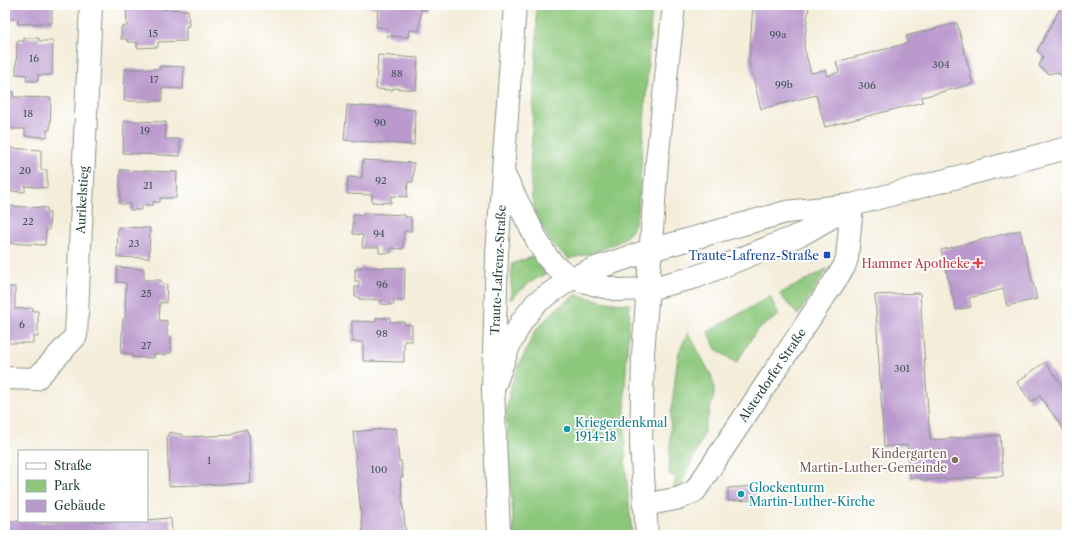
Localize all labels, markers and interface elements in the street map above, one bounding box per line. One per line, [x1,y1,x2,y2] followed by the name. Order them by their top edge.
[148,27,158,40] house number: 15
[770,28,787,41] house number: 99a
[29,52,39,65] house number: 16
[932,58,950,71] house number: 304
[391,67,403,80] house number: 88
[149,73,159,86] house number: 17
[775,78,793,91] house number: 99b
[858,79,876,92] house number: 306
[23,107,33,120] house number: 18
[374,116,386,129] house number: 90
[140,124,150,137] house number: 19
[19,164,31,177] house number: 20
[73,165,91,235] street label: Aurikelstieg
[375,174,387,187] house number: 92
[143,179,154,192] house number: 21
[487,204,509,336] street label: Traute-Lafrenz-Straße
[22,215,34,228] house number: 22
[373,227,385,240] house number: 94
[128,237,140,250] house number: 23
[689,248,819,263] place label: Traute-Lafrenz-Straße
[822,250,832,260] marker: Traute-Lafrenz-Straße
[862,256,970,271] place label: Hammer Apotheke
[973,258,983,268] marker: Hammer Apotheke
[376,278,388,291] house number: 96
[140,287,152,300] house number: 25
[19,318,25,331] house number: 6
[734,325,809,426] street label: Alsterdorfer Straße
[376,327,388,340] house number: 98
[141,339,151,352] house number: 27
[894,362,911,375] house number: 301
[575,415,668,444] place label: Kriegerdenkmal 1914-18
[562,424,572,434] marker: Kriegerdenkmal 1914-18
[800,446,947,475] place label: Kindergarten Martin-Luther-Gemeinde
[18,450,148,522] legend
[207,454,212,467] house number: 1
[950,455,960,465] marker: Kindergarten Martin-Luther-Gemeinde
[54,458,92,473] text: Straße
[371,463,387,476] house number: 100
[54,478,81,493] text: Park
[749,480,876,509] place label: Glockenturm Martin-Luther-Kirche
[736,489,746,499] marker: Glockenturm Martin-Luther-Kirche
[54,498,106,513] text: Gebäude

